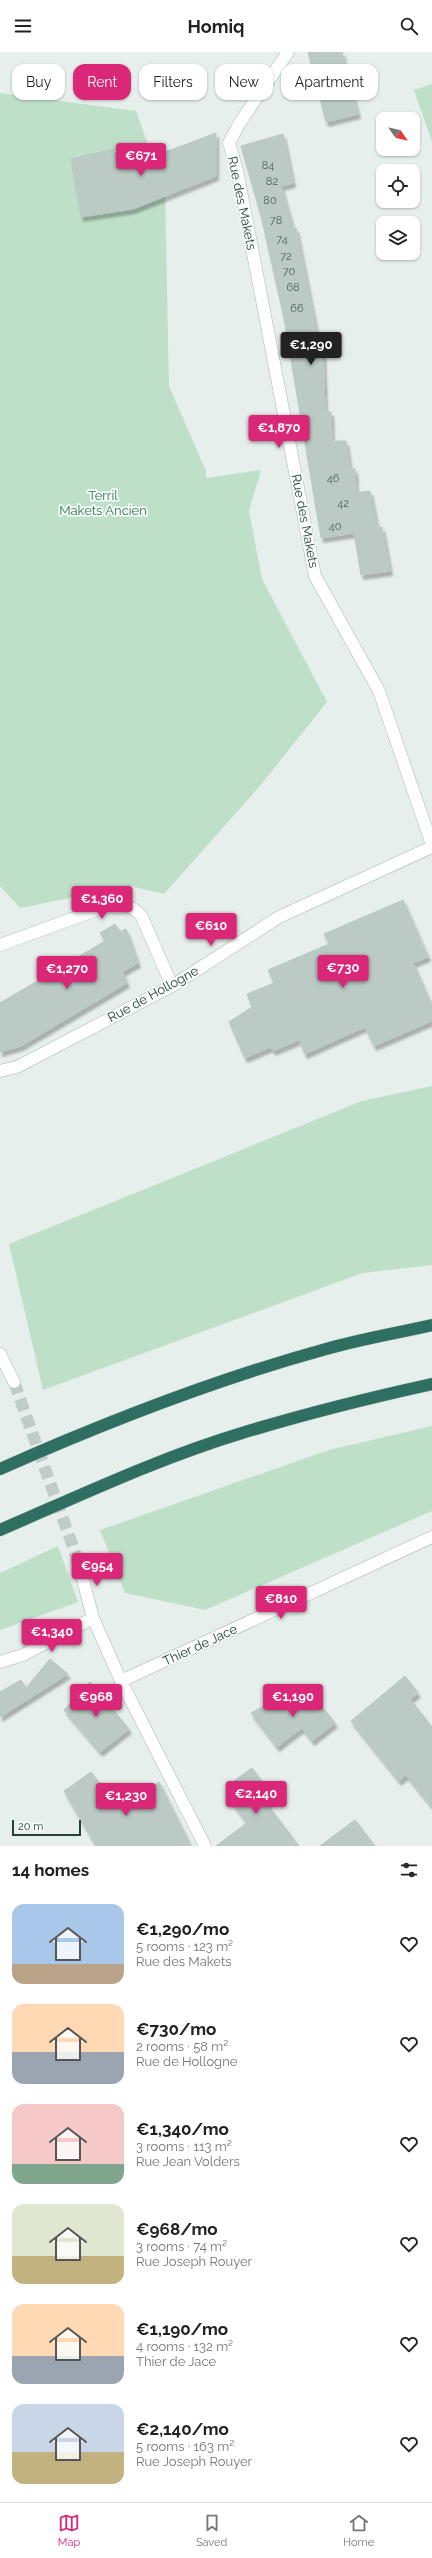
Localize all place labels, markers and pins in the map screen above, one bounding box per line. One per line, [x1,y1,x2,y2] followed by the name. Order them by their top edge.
[117,143,165,177] pin: €671
[278,332,344,366] pin: €1,290
[246,415,312,449] pin: €1,870
[69,886,135,920] pin: €1,360
[187,913,235,947] pin: €610
[319,955,367,989] pin: €730
[34,956,100,990] pin: €1,270
[73,1553,121,1587] pin: €954
[257,1586,305,1620] pin: €810
[19,1619,85,1653] pin: €1,340
[72,1684,120,1718] pin: €968
[260,1684,326,1718] pin: €1,190
[223,1781,289,1815] pin: €2,140
[93,1783,159,1817] pin: €1,230

